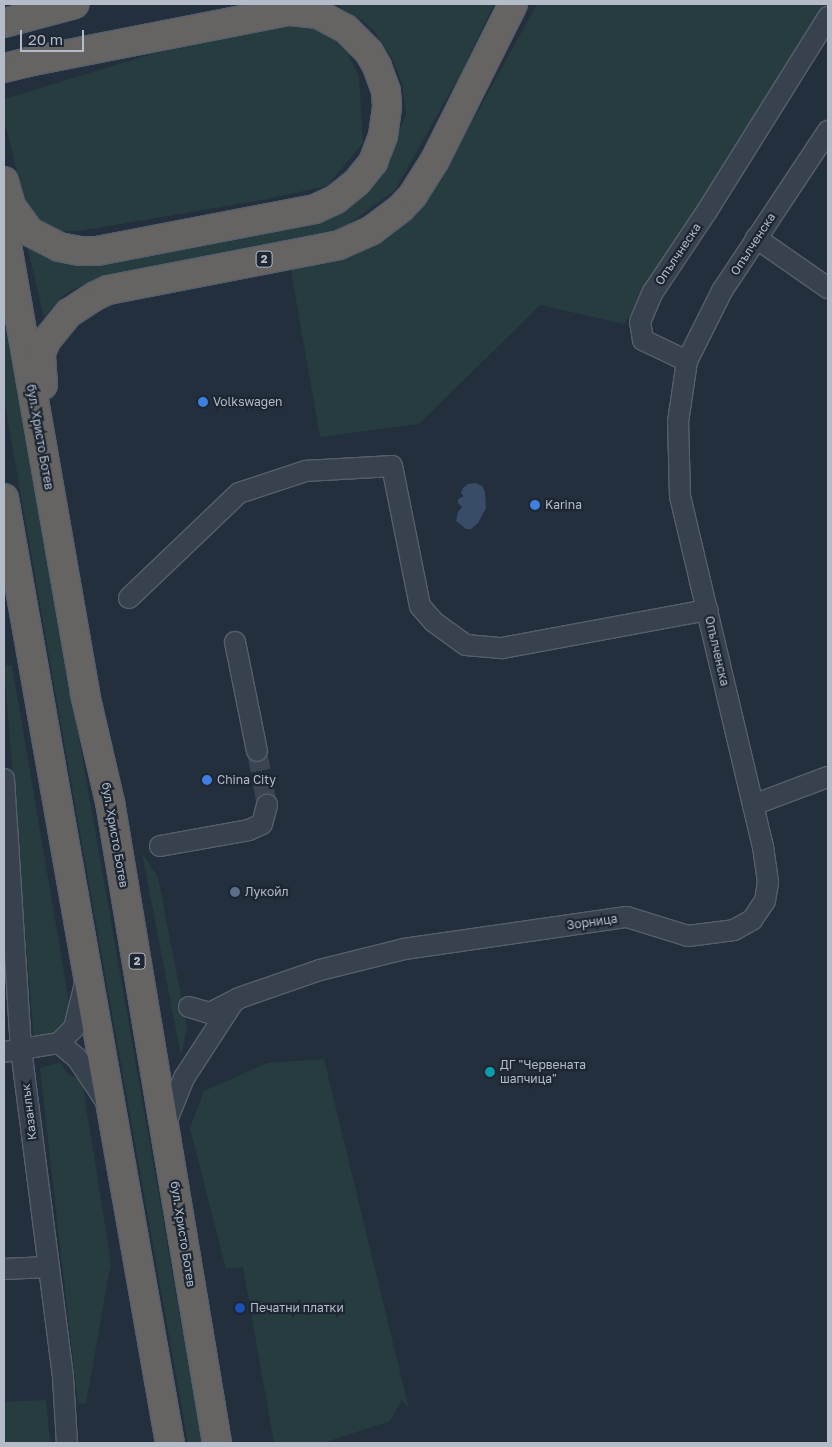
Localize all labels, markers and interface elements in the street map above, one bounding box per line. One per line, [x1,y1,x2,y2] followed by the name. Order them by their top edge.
[22,20,86,52] scale bar
[28,30,63,48] text: 20 m
[727,210,779,278] street label: Опълченска
[652,220,704,288] street label: Опълчнеска
[255,250,273,268] road number: 2
[24,383,56,491] street label: бул. Христо Ботев
[213,395,282,409] place label: Volkswagen
[197,396,209,408] marker: Volkswagen
[545,498,582,512] place label: Karina
[529,499,541,511] marker: Karina
[702,615,732,687] street label: Опълченска
[217,773,276,787] place label: China City
[201,774,213,786] marker: China City
[99,781,131,889] street label: бул. Христо Ботев
[245,885,288,899] place label: Лукойл
[229,886,241,898] marker: Лукойл
[566,911,618,933] street label: Зорница
[128,952,146,969] road number: 2
[500,1058,586,1086] place label: ДГ "Червената шапчица"
[484,1066,496,1078] marker: ДГ "Червената шапчица"
[18,1083,40,1141] street label: Казанлък
[168,1180,198,1288] street label: бул. Христо Ботев
[250,1301,344,1315] place label: Печатни платки
[234,1302,246,1314] marker: Печатни платки

